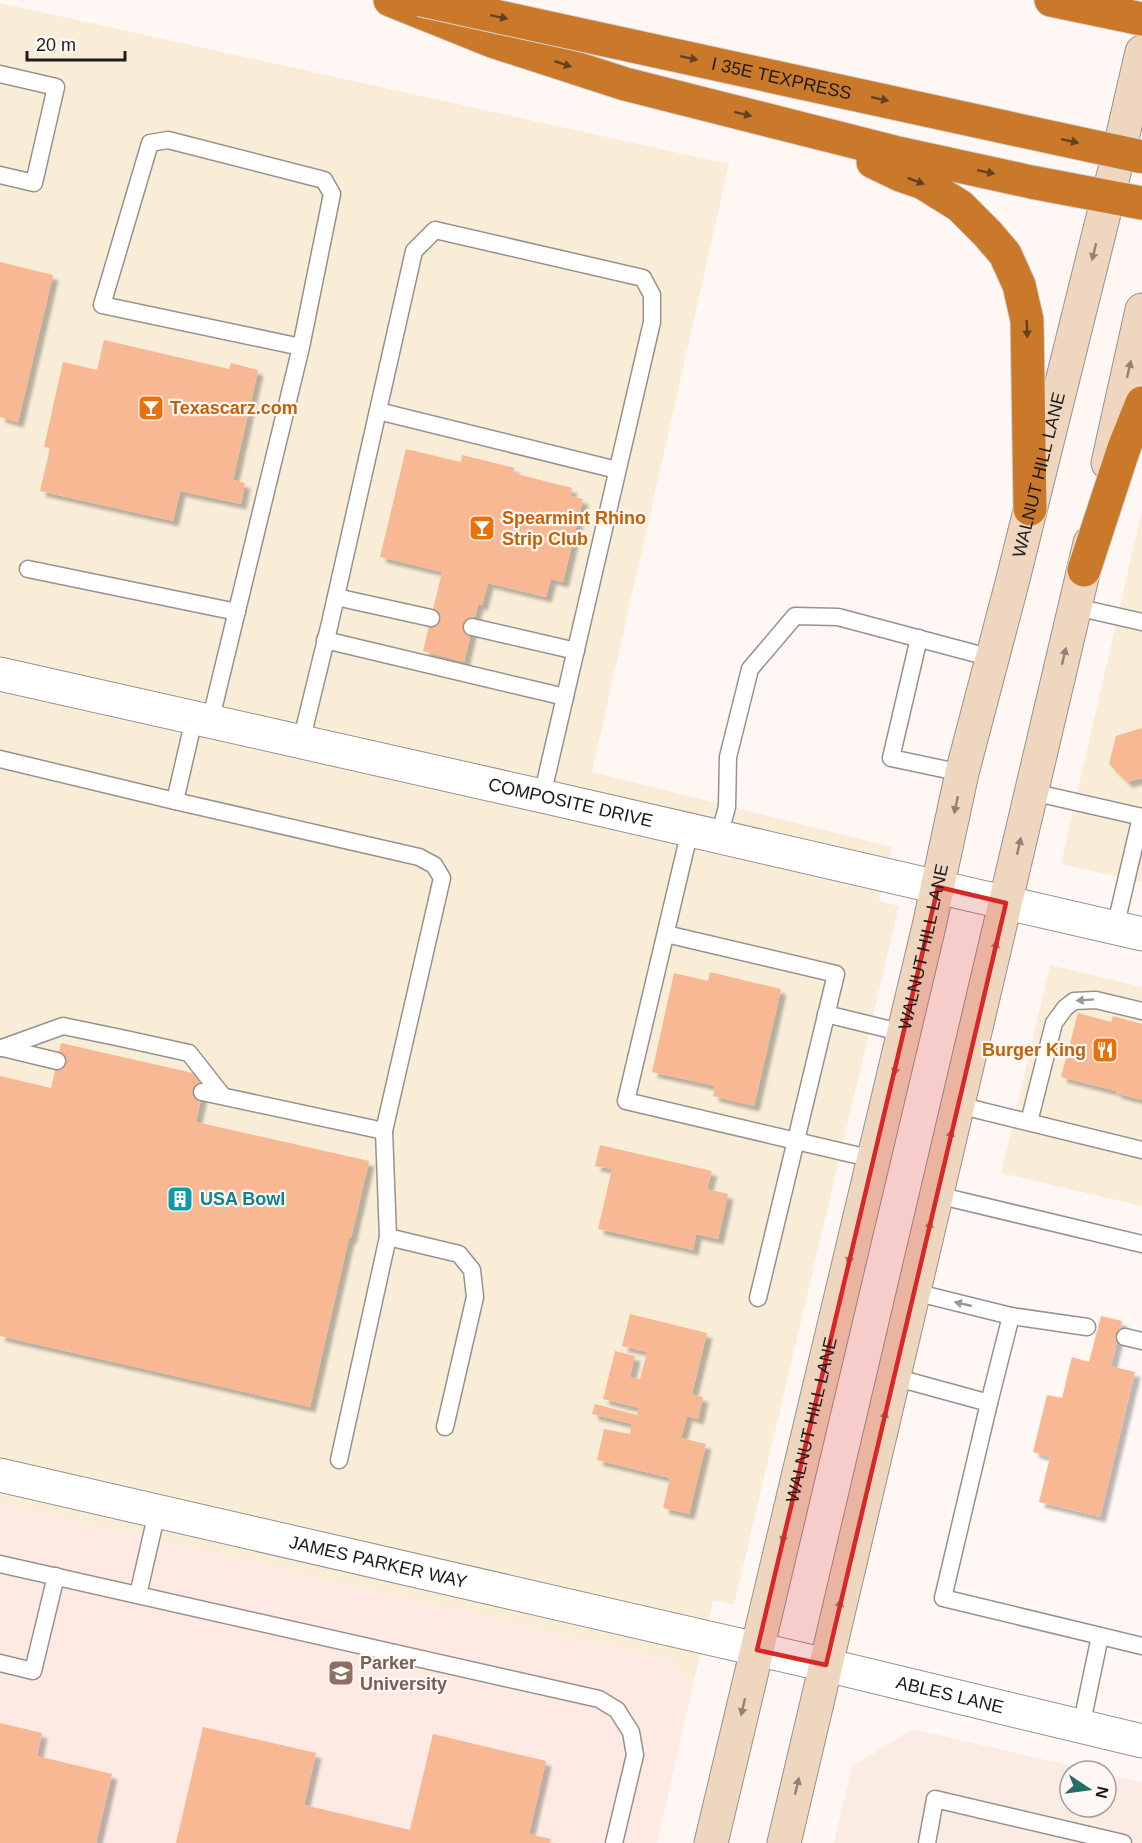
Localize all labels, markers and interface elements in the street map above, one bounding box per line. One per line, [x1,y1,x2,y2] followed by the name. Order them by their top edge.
[489,13,508,22] one-way arrow
[27,24,124,62] scale bar
[36,35,76,55] text: 20 m
[680,54,699,63] one-way arrow
[710,54,853,103] street label: I 35E TEXPRESS
[554,60,572,69] one-way arrow
[870,95,889,105] one-way arrow
[734,110,752,120] one-way arrow
[1061,137,1080,146] one-way arrow
[976,168,995,177] one-way arrow
[908,176,926,186] one-way arrow
[1089,243,1099,261] one-way arrow
[1022,319,1032,338] one-way arrow
[1125,359,1134,378] one-way arrow
[1009,390,1069,559] street label: WALNUT HILL LANE
[136,393,166,423] bar icon: Texascarz.com
[170,398,298,418] place label: Texascarz.com
[502,508,646,549] place label: Spearmint Rhino Strip Club
[467,513,497,543] bar icon: Spearmint Rhino Strip Club
[1060,646,1069,665] one-way arrow
[486,774,655,831] street label: COMPOSITE DRIVE
[950,795,960,814] one-way arrow
[1015,837,1025,855] one-way arrow
[895,862,952,1032] street label: WALNUT HILL LANE
[991,939,1000,958] one-way arrow
[1075,996,1094,1005] one-way arrow
[1090,1035,1120,1065] restaurant icon: Burger King
[982,1040,1086,1060] place label: Burger King
[890,1057,900,1076] one-way arrow
[946,1129,956,1148] one-way arrow
[165,1184,195,1214] building icon: USA Bowl
[200,1189,285,1209] place label: USA Bowl
[925,1219,934,1238] one-way arrow
[845,1247,855,1265] one-way arrow
[953,1299,972,1309] one-way arrow
[782,1335,841,1505] street label: WALNUT HILL LANE
[880,1409,889,1428] one-way arrow
[778,1526,788,1544] one-way arrow
[287,1532,469,1592] street label: JAMES PARKER WAY
[835,1599,844,1618] one-way arrow
[360,1653,447,1694] place label: Parker University
[326,1658,356,1688] school or university icon: Parker University
[894,1672,1006,1717] street label: ABLES LANE
[737,1698,747,1716] one-way arrow
[1058,1759,1118,1819] north arrow
[793,1777,803,1795] one-way arrow
[1093,1785,1112,1800] text: N

